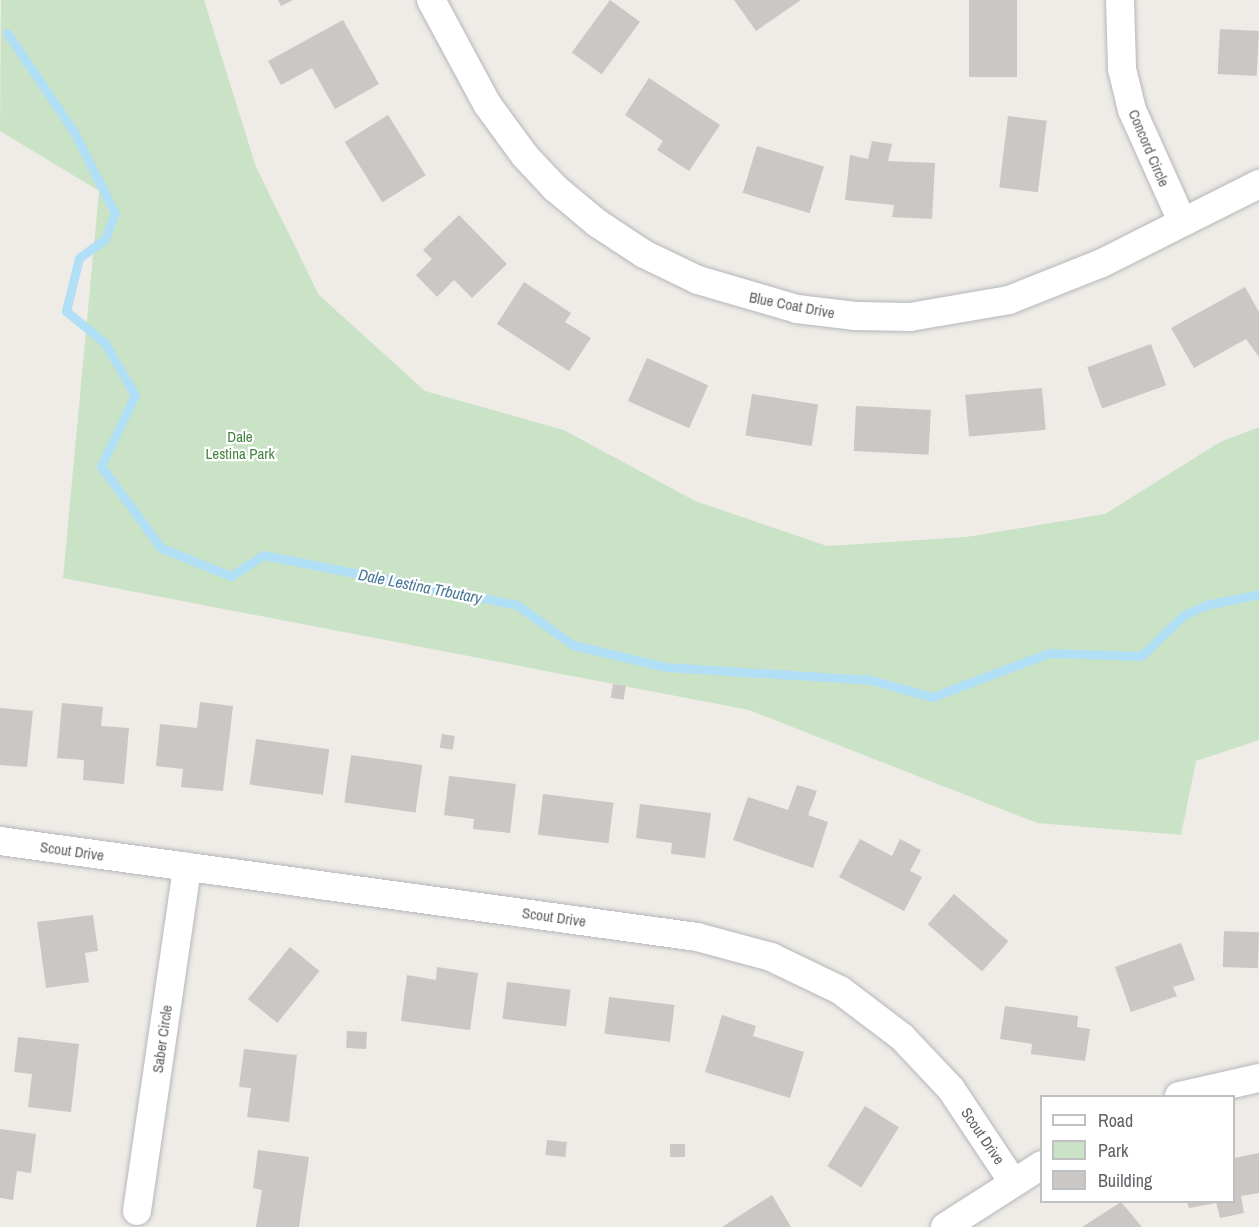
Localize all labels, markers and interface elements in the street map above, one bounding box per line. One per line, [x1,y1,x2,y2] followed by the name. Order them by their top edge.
[1125,107,1173,189] street label: Concord Circle
[748,288,836,322] street label: Blue Coat Drive
[205,427,275,462] park label: Dale Lestina Park
[357,565,483,607] water label: Dale Lestina Trbutary
[39,838,105,864] street label: Scout Drive
[521,904,587,930] street label: Scout Drive
[148,1004,176,1074] street label: Saber Circle
[1040,1095,1235,1203] legend
[958,1104,1008,1168] street label: Scout Drive
[1098,1108,1133,1133] text: Road
[1098,1138,1128,1163] text: Park
[1098,1168,1152,1193] text: Building

